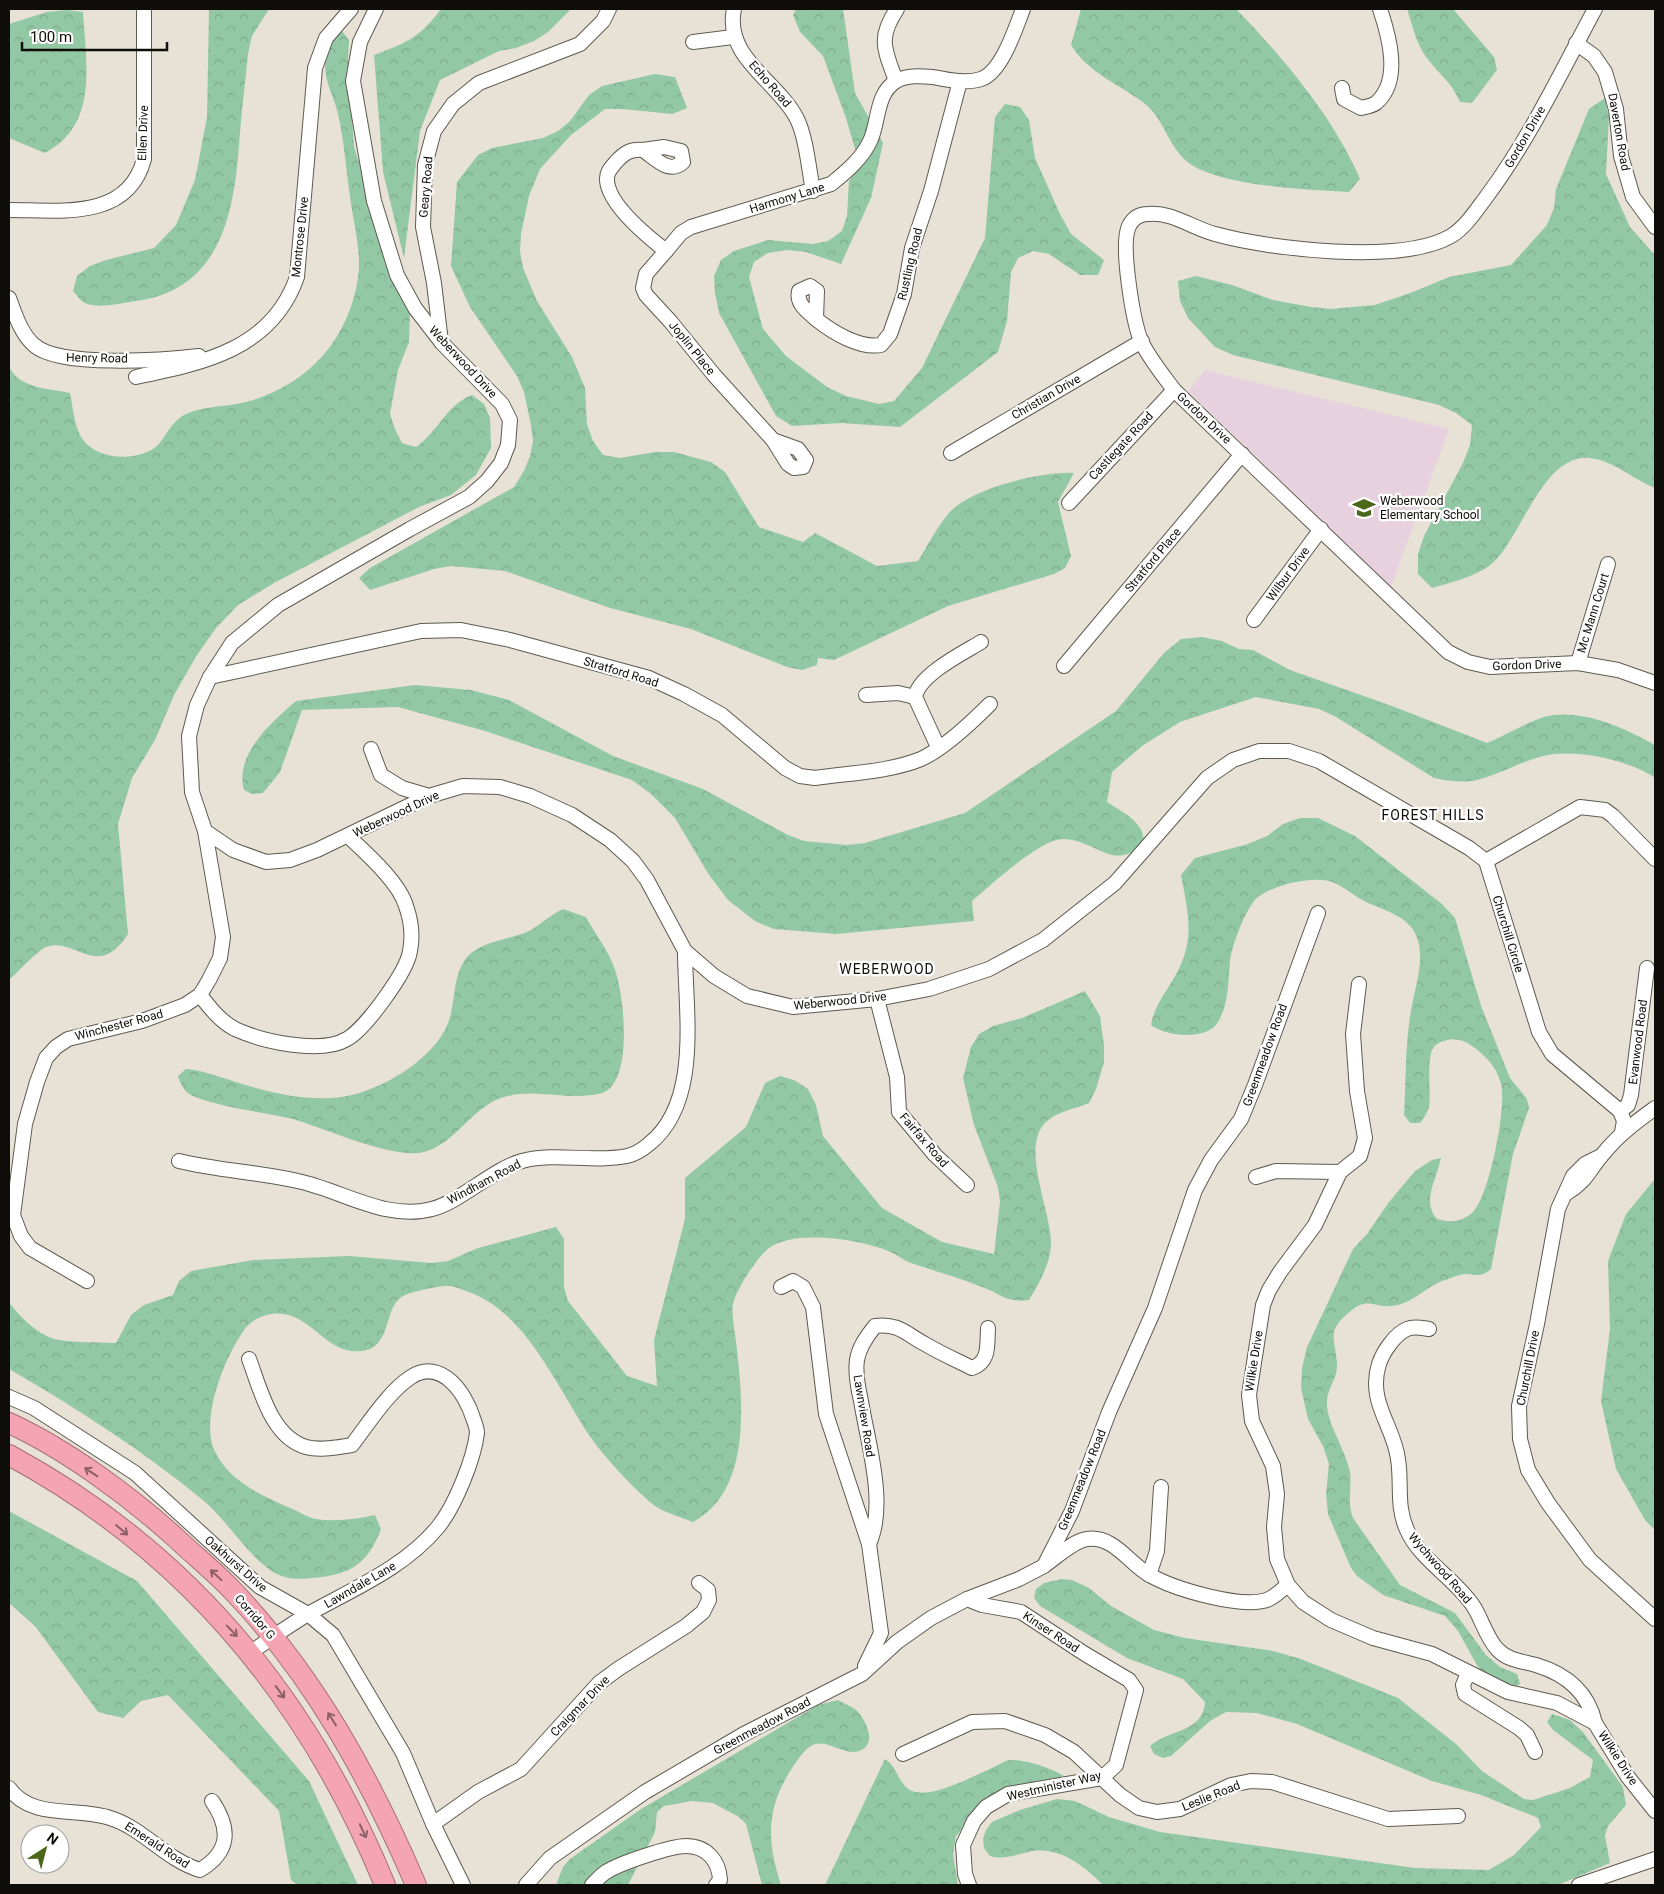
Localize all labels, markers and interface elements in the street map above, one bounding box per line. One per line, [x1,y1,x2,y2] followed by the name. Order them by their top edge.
[22,20,168,52] scale bar
[30,28,72,46] text: 100 m
[746,58,794,110] street label: Echo Road
[1605,92,1633,172] street label: Daverton Road
[1502,104,1548,170] street label: Gordon Drive
[135,105,151,161] street label: Ellen Drive
[416,156,436,218] street label: Geary Road
[748,180,826,216] street label: Harmony Lane
[289,196,311,278] street label: Montrose Drive
[895,226,925,302] street label: Rustling Road
[666,318,718,378] street label: Joplin Place
[426,323,500,401] street label: Weberwood Drive
[66,350,128,366] street label: Henry Road
[1009,372,1083,422] street label: Christian Drive
[1174,389,1234,447] street label: Gordon Drive
[1086,409,1156,483] street label: Castlegate Road
[1380,494,1480,522] place label: Weberwood Elementary School
[1351,495,1377,521] school or university icon: Weberwood Elementary School
[1122,525,1184,595] street label: Stratford Place
[1264,544,1312,604] street label: Wilbur Drive
[1574,571,1612,655] street label: Mc Mann Court
[582,654,660,690] street label: Stratford Road
[1492,657,1562,673] street label: Gordon Drive
[351,788,441,840] street label: Weberwood Drive
[1381,807,1485,823] district label: FOREST HILLS
[1490,894,1526,974] street label: Churchill Circle
[839,961,935,977] district label: WEBERWOOD
[793,989,887,1013] street label: Weberwood Drive
[1626,999,1650,1085] street label: Evanwood Road
[1240,1002,1290,1108] street label: Greenmeadow Road
[73,1007,165,1043] street label: Winchester Road
[897,1110,951,1170] street label: Fairfax Road
[445,1157,523,1207] street label: Windham Road
[1242,1329,1266,1393] street label: Wilkie Drive
[1514,1329,1542,1407] street label: Churchill Drive
[851,1374,877,1458] street label: Lawnview Road
[1055,1427,1109,1533] street label: Greenmeadow Road
[84,1466,98,1477] one-way arrow
[116,1524,129,1535] one-way arrow
[1405,1530,1475,1606] street label: Wychwood Road
[202,1533,270,1595] street label: Oakhurst Drive
[322,1559,398,1611] street label: Lawndale Lane
[210,1569,222,1581] one-way arrow
[232,1592,278,1642] street label: Corridor G
[1020,1609,1082,1655] street label: Kinser Road
[226,1625,238,1638] one-way arrow
[548,1673,612,1739] street label: Craigmar Drive
[275,1685,285,1699] one-way arrow
[711,1694,813,1758] street label: Greenmeadow Road
[326,1712,336,1726] one-way arrow
[1595,1728,1641,1788] street label: Wilkie Drive
[1006,1768,1103,1804] street label: Westminister Way
[1180,1778,1242,1814] street label: Leslie Road
[122,1819,192,1871] street label: Emerald Road
[20,1824,70,1874] north arrow
[358,1824,368,1839] one-way arrow
[44,1829,61,1848] text: N

